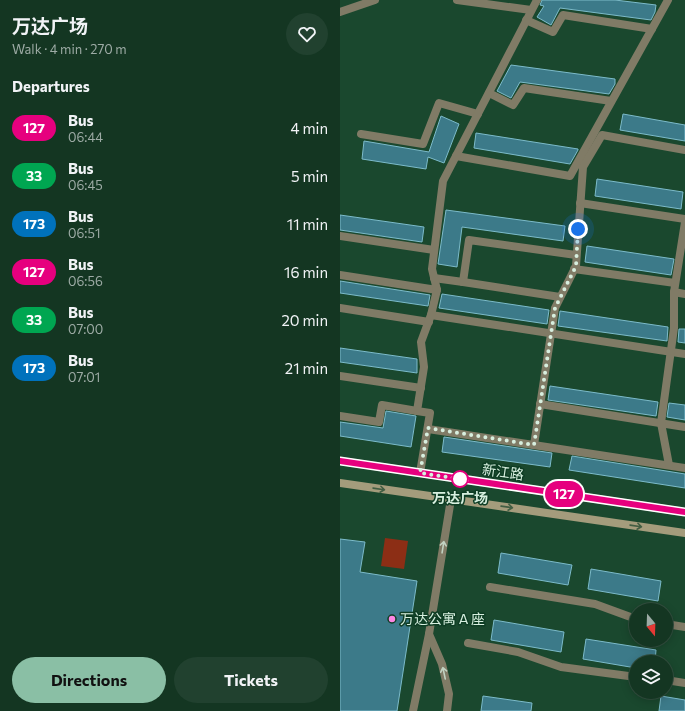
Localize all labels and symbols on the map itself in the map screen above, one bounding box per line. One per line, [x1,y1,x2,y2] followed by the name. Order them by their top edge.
[568,219,588,239] your location
[481,460,525,483] street label: 新江路
[451,470,469,488] marker: 万达广场
[541,481,587,507] line badge: 127
[372,485,385,493] one-way arrow
[432,489,488,506] place label: 万达广场
[500,503,513,511] one-way arrow
[629,522,642,530] one-way arrow
[439,541,447,554] one-way arrow
[629,603,673,647] north arrow
[400,610,485,627] place label: 万达公寓 A 座
[387,614,397,624] marker: 万达公寓 A 座
[440,666,448,679] one-way arrow

